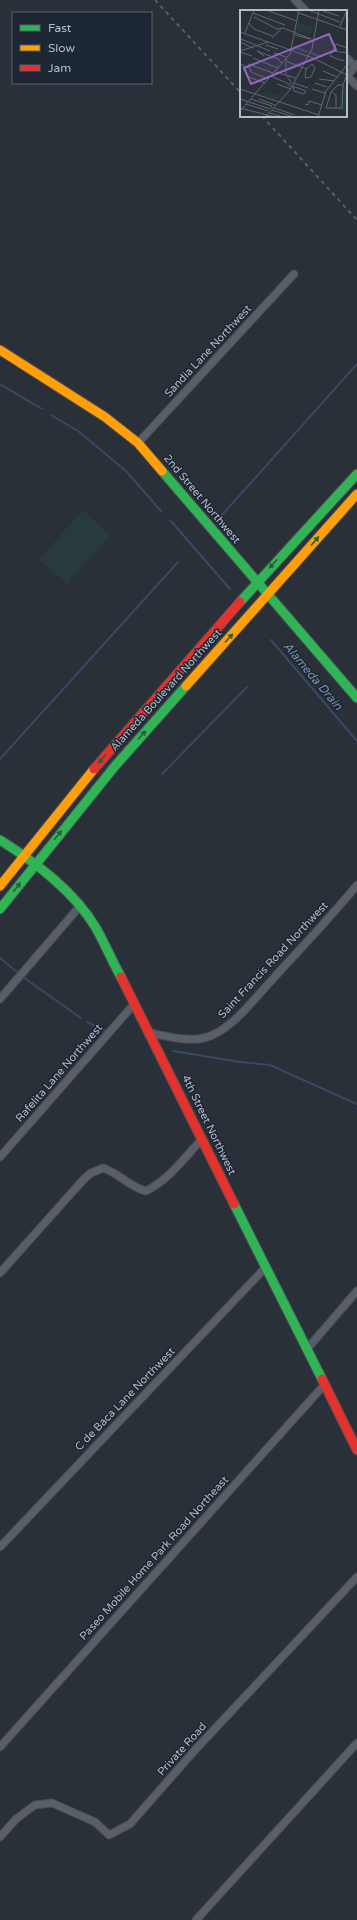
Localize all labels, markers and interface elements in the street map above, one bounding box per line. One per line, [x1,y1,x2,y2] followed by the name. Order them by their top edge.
[240,10,347,117] inset map
[12,12,152,84] legend
[48,21,72,35] text: Fast
[48,41,75,55] text: Slow
[48,61,71,75] text: Jam
[162,302,254,400] street label: Sandia Lane Northwest
[161,452,243,546] street label: 2nd Street Northwest
[310,536,320,546] one-way arrow
[269,559,278,570] one-way arrow
[108,626,224,754] street label: Alameda Boulevard Northwest
[224,633,233,644] one-way arrow
[281,639,346,713] water label: Alameda Drain
[138,730,147,741] one-way arrow
[97,753,106,764] one-way arrow
[54,829,63,840] one-way arrow
[13,881,21,892] one-way arrow
[215,899,331,1021] street label: Saint Francis Road Northwest
[13,1021,105,1125] street label: Rafelita Lane Northwest
[179,1073,239,1177] street label: 4th Street Northwest
[72,1345,178,1453] street label: C de Baca Lane Northwest
[77,1473,231,1643] street label: Paseo Mobile Home Park Road Northeast
[155,1720,209,1778] street label: Private Road

